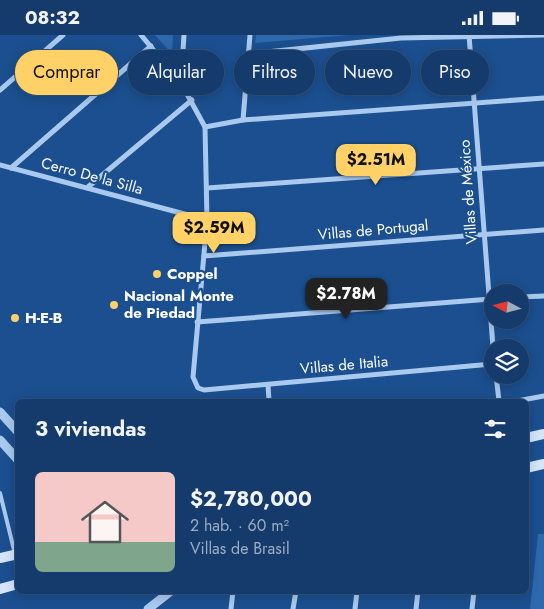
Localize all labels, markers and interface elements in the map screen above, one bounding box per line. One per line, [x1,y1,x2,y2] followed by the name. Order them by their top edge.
[25,4,80,31] text: 08:32
[15,50,118,95] chip: Comprar
[128,50,224,95] chip: Alquilar
[234,50,315,95] chip: Filtros
[325,50,411,95] chip: Nuevo
[421,50,489,95] chip: Piso
[453,139,483,245] street label: Villas de México
[335,143,417,186] pin: $2.51M
[347,148,405,171] text: $2.51M
[39,152,145,200] street label: Cerro De la Silla
[173,211,255,254] pin: $2.59M
[317,214,429,246] street label: Villas de Portugal
[184,216,244,239] text: $2.59M
[167,263,218,285] place label: Coppel
[151,268,163,280] marker: Coppel
[305,277,387,320] pin: $2.78M
[316,282,376,305] text: $2.78M
[484,284,529,329] north arrow
[484,284,529,384] map controls
[124,285,234,324] place label: Nacional Monte de Piedad
[108,299,120,311] marker: Nacional Monte de Piedad
[25,307,62,329] place label: H-E-B
[9,312,21,324] marker: H-E-B
[484,339,529,384] button: layers
[299,350,389,380] street label: Villas de Italia
[35,414,146,444] text: 3 viviendas
[481,415,509,443] icon: filters
[190,484,312,514] text: $2,780,000
[75,492,135,552] icon: home
[190,514,289,537] text: 2 hab. · 60 m²
[190,537,290,560] text: Villas de Brasil

